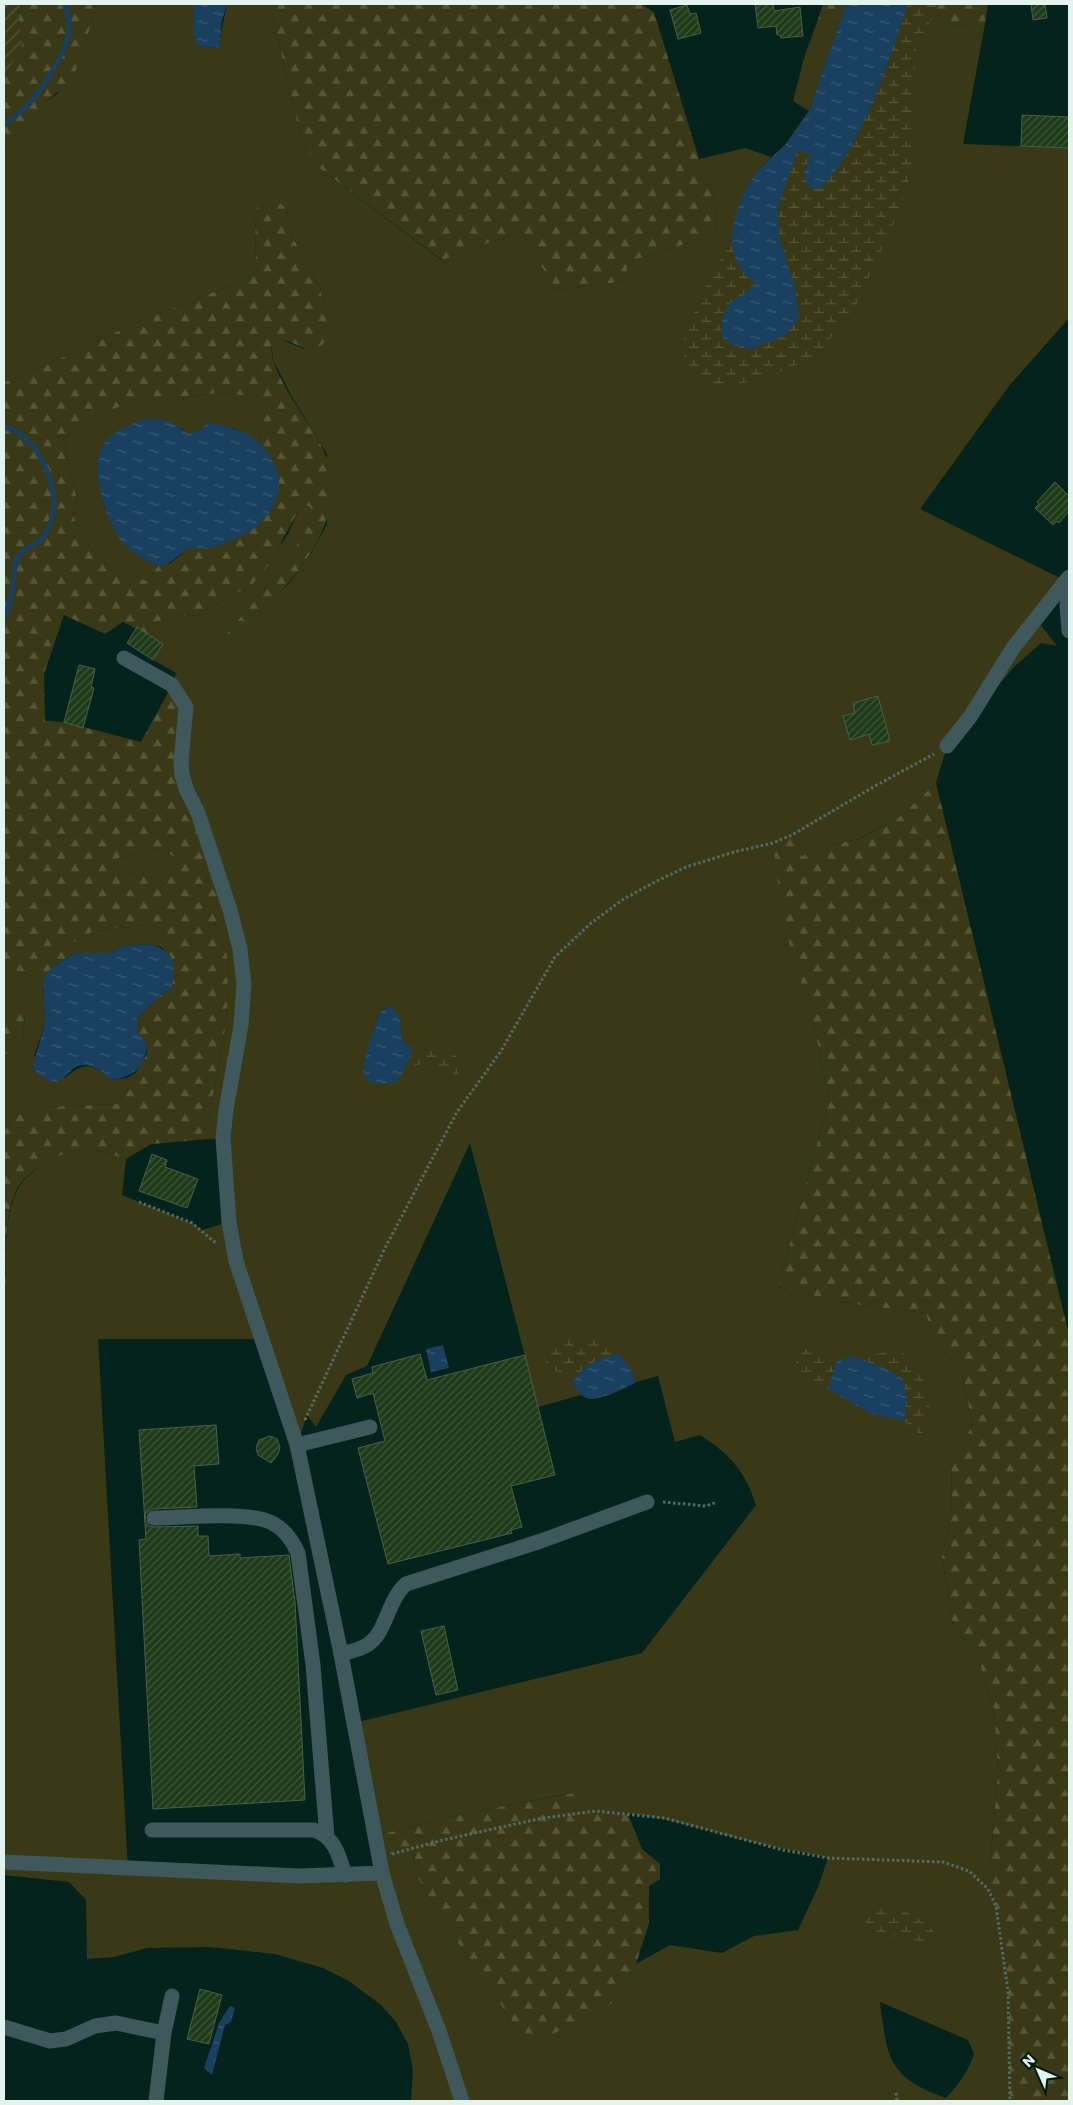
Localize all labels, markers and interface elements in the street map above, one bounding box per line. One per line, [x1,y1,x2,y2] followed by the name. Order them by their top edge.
[1013,2045,1063,2095] north arrow
[1018,2050,1040,2072] text: N

